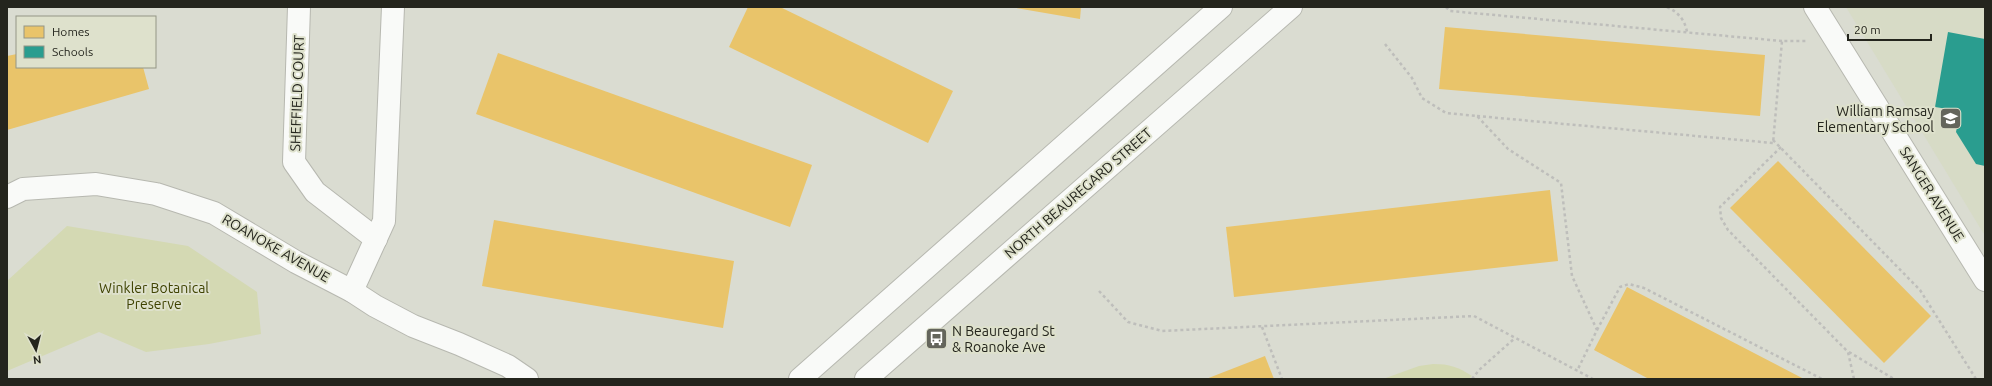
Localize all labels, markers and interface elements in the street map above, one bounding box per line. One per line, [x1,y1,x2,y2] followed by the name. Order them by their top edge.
[16,16,156,68] legend
[1848,16,1931,42] scale bar
[1854,23,1881,36] text: 20 m
[52,25,90,38] text: Homes
[287,34,307,152] street label: SHEFFIELD COURT
[52,45,93,58] text: Schools
[1817,103,1934,135] place label: William Ramsay Elementary School
[1937,106,1963,132] school or university icon: William Ramsay Elementary School
[1001,125,1155,261] street label: NORTH BEAUREGARD STREET
[1897,144,1967,244] street label: SANGER AVENUE
[219,211,333,285] street label: ROANOKE AVENUE
[99,280,209,312] park label: Winkler Botanical Preserve
[952,323,1055,355] place label: N Beauregard St & Roanoke Ave
[923,326,949,352] bus stop icon: N Beauregard St & Roanoke Ave
[16,330,56,370] north arrow
[32,353,42,366] text: N

